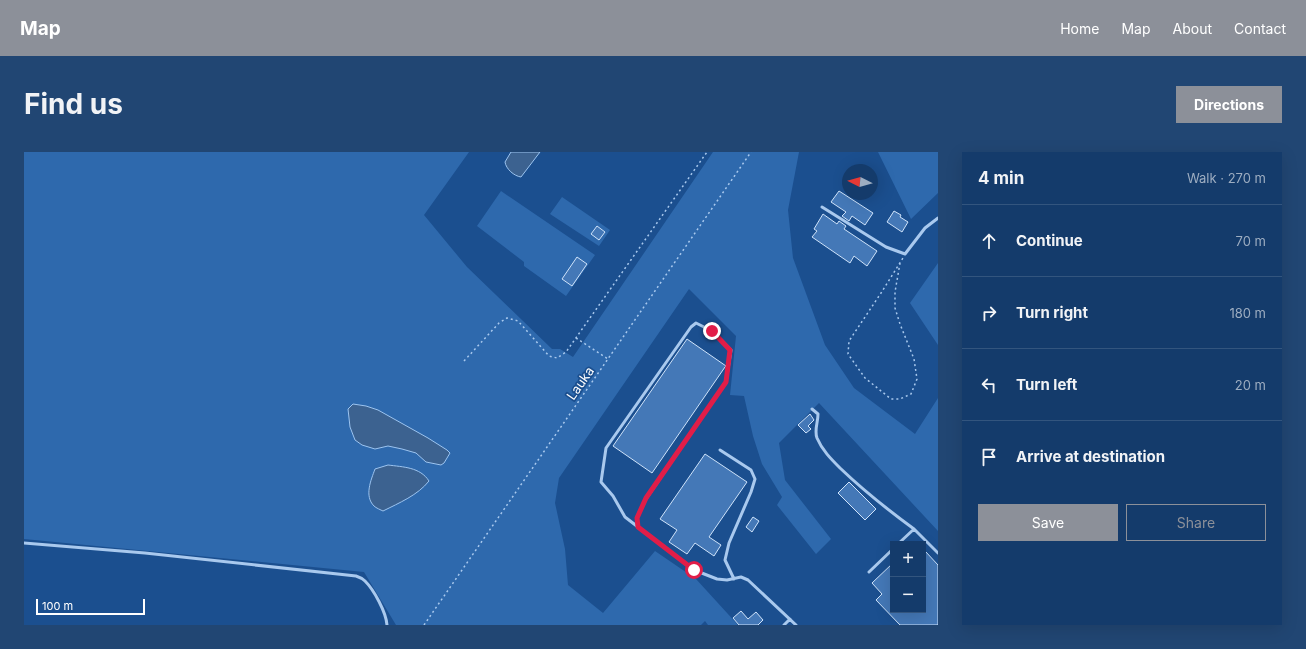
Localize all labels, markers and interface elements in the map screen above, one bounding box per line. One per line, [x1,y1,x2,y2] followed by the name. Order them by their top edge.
[20,17,61,40] text: Map
[1060,20,1099,37] text: Home
[1121,20,1151,37] text: Map
[1173,20,1212,37] text: About
[1234,20,1286,37] text: Contact
[1176,86,1282,123] button: Directions
[24,87,123,121] text: Find us
[842,164,878,200] north arrow
[978,168,1024,188] text: 4 min
[1187,170,1266,186] text: Walk · 270 m
[978,230,1000,252] icon: ahead
[1016,231,1083,250] text: Continue
[1236,233,1266,249] text: 70 m
[978,302,1000,324] icon: right
[1016,303,1088,322] text: Turn right
[1229,305,1266,321] text: 180 m
[703,322,721,340] route end
[563,363,597,403] street label: Lauka
[978,374,1000,396] icon: left
[1016,375,1077,394] text: Turn left
[1235,377,1266,393] text: 20 m
[978,446,1000,468] icon: arrive
[1016,447,1165,466] text: Arrive at destination
[978,504,1118,541] button: Save
[1126,504,1266,541] button: Share
[890,541,926,613] map controls
[890,541,926,577] button: +
[685,561,703,579] route start
[890,577,926,613] button: −
[36,597,145,616] scale bar
[42,599,73,613] text: 100 m

